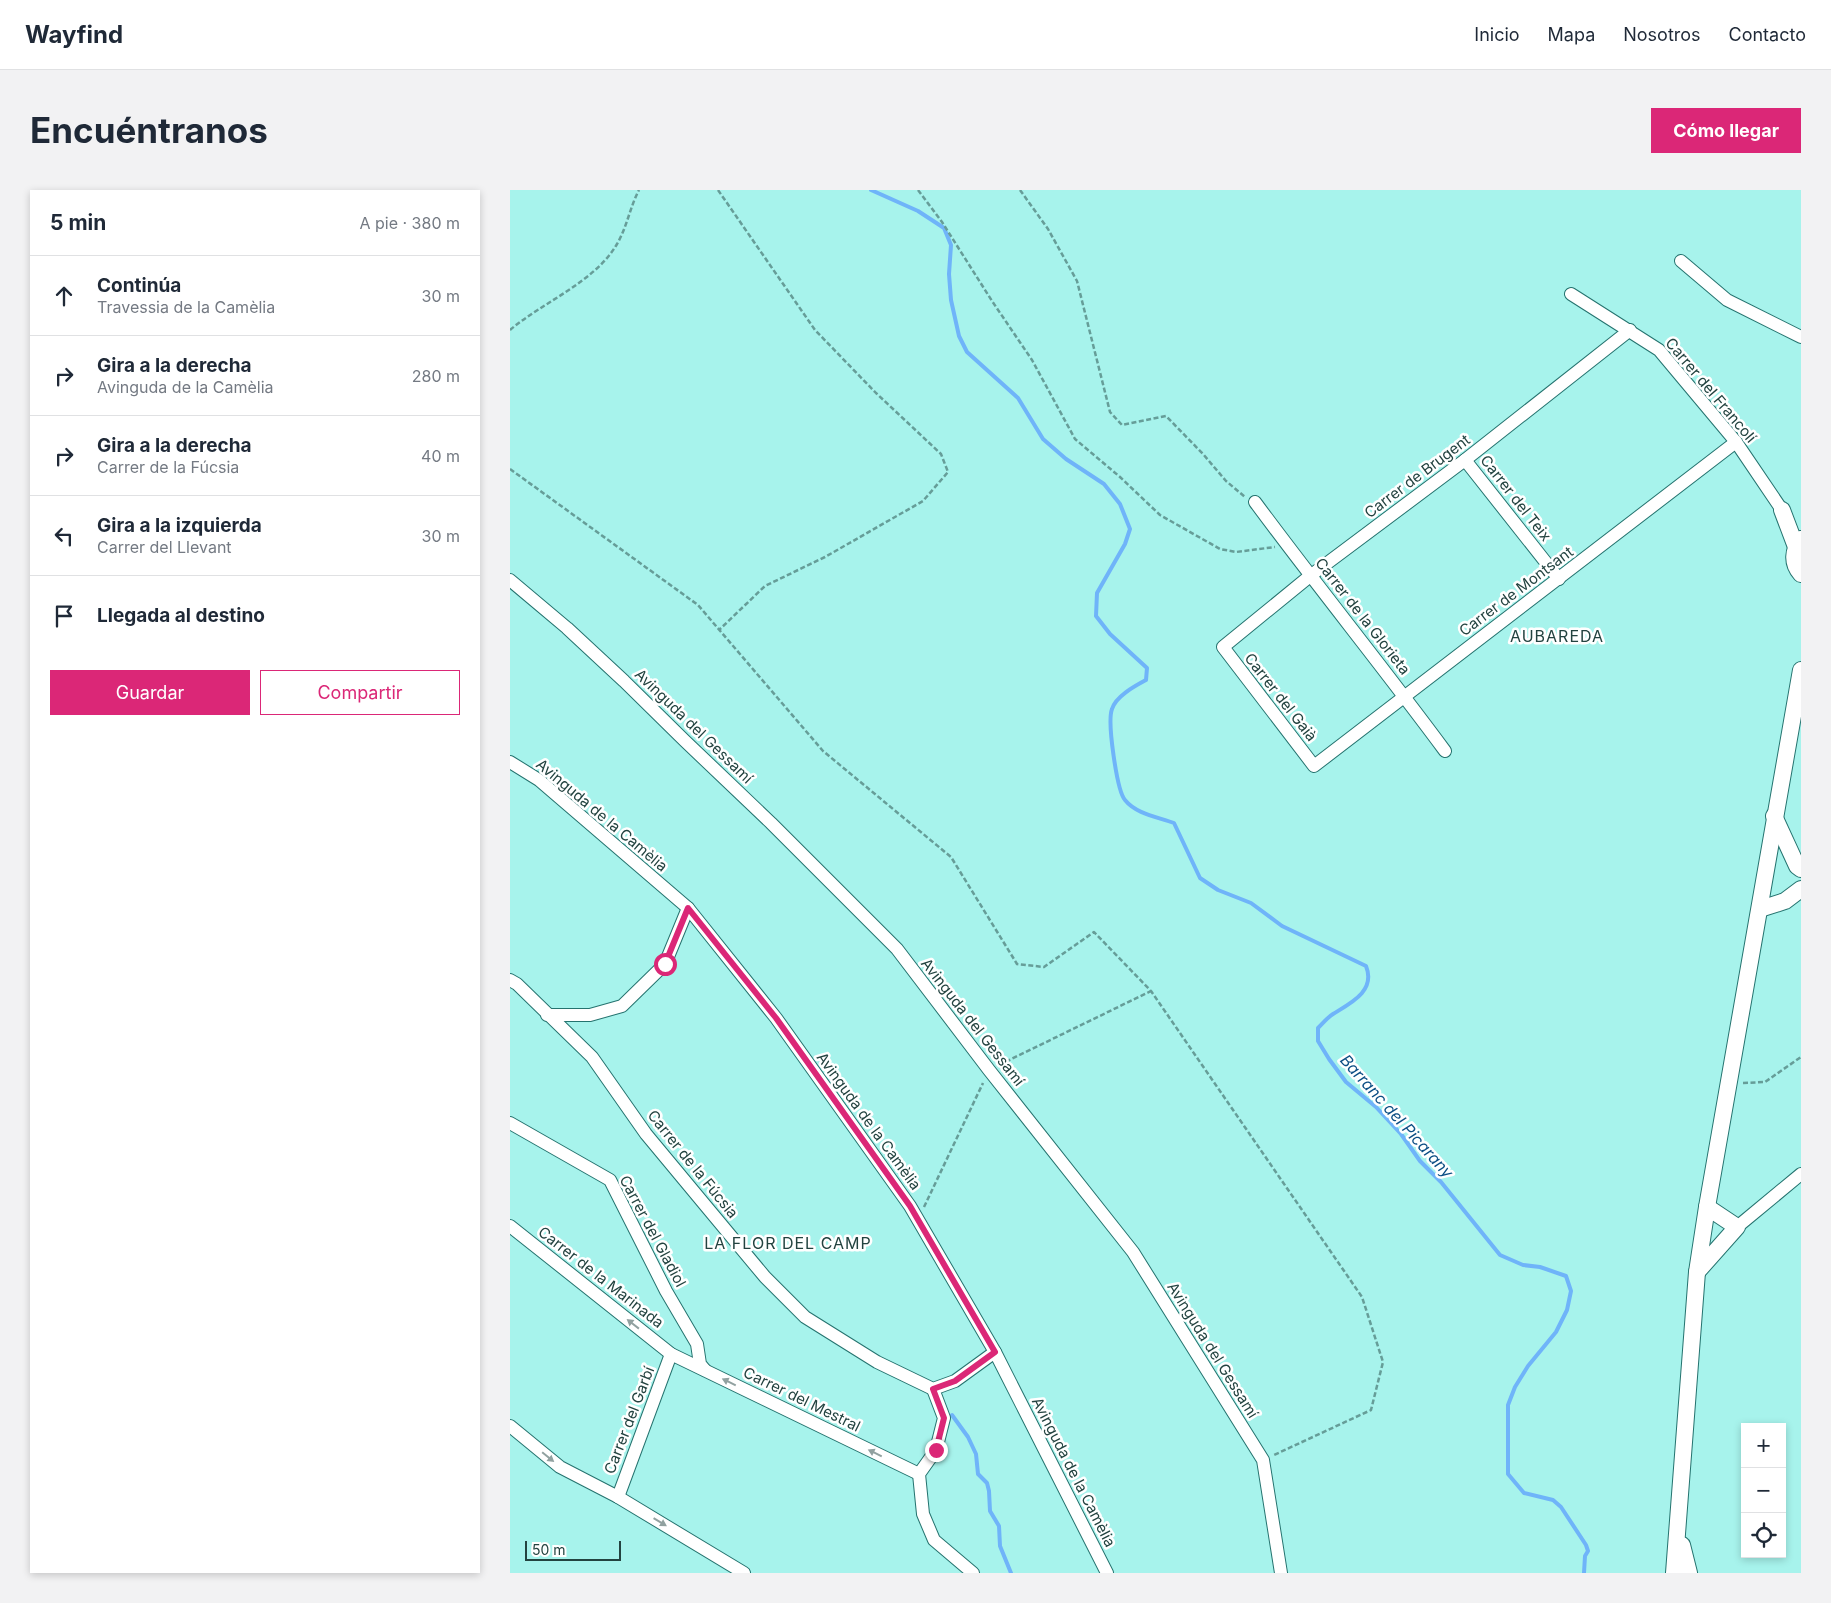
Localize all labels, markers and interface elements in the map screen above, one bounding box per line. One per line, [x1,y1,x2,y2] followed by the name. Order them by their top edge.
[25,20,123,49] text: Wayfind
[1474,24,1520,45] text: Inicio
[1548,24,1595,45] text: Mapa
[1623,24,1701,45] text: Nosotros
[1729,24,1806,45] text: Contacto
[1651,108,1801,153] button: Cómo llegar
[30,109,268,151] text: Encuéntranos
[50,210,106,235] text: 5 min
[359,213,460,233] text: A pie · 380 m
[97,274,181,297] text: Continúa
[50,282,78,310] icon: ahead
[422,286,460,306] text: 30 m
[97,297,275,317] text: Travessia de la Camèlia
[1662,334,1761,447] street label: Carrer del Francolí
[97,354,252,377] text: Gira a la derecha
[50,362,78,390] icon: right
[412,366,460,386] text: 280 m
[97,377,274,397] text: Avinguda de la Camèlia
[1360,430,1474,522] street label: Carrer de Brugent
[97,434,252,457] text: Gira a la derecha
[50,442,78,470] icon: right
[421,446,460,466] text: 40 m
[1476,451,1556,545] street label: Carrer del Teix
[97,457,239,477] text: Carrer de la Fúcsia
[97,514,262,537] text: Gira a la izquierda
[50,522,78,550] icon: left
[422,526,460,546] text: 30 m
[97,537,232,557] text: Carrer del Llevant
[1455,542,1577,640] street label: Carrer de Montsant
[1311,554,1415,678] street label: Carrer de la Glorieta
[50,602,78,630] icon: arrive
[97,604,265,627] text: Llegada al destino
[1510,626,1604,646] district label: AUBAREDA
[1241,649,1321,745] street label: Carrer del Gaià
[631,665,757,788] street label: Avinguda del Gessamí
[50,670,250,715] button: Guardar
[260,670,460,715] button: Compartir
[532,755,672,875] street label: Avinguda de la Camèlia
[654,953,677,976] route start
[917,954,1029,1090] street label: Avinguda del Gessamí
[813,1048,925,1194] street label: Avinguda de la Camèlia
[1336,1050,1458,1183] water label: Barranc del Picarany
[644,1106,742,1222] street label: Carrer de la Fúcsia
[616,1172,690,1290] street label: Carrer del Gladiol
[534,1222,668,1332] street label: Carrer de la Marinada
[704,1233,872,1253] district label: LA FLOR DEL CAMP
[1163,1278,1263,1422] street label: Avinguda del Gessamí
[627,1318,640,1329] one-way arrow
[740,1362,864,1436] street label: Carrer del Mestral
[600,1363,658,1476] street label: Carrer del Garbí
[722,1378,736,1386] one-way arrow
[1028,1394,1120,1550] street label: Avinguda de la Camèlia
[1741,1423,1786,1558] map controls
[1741,1423,1786,1468] button: +
[925,1439,948,1462] route end
[868,1449,882,1457] one-way arrow
[541,1451,554,1462] one-way arrow
[1741,1468,1786,1513] button: −
[1741,1513,1786,1558] button: locate
[653,1518,666,1527] one-way arrow
[525,1538,621,1561] scale bar
[532,1541,566,1558] text: 50 m

